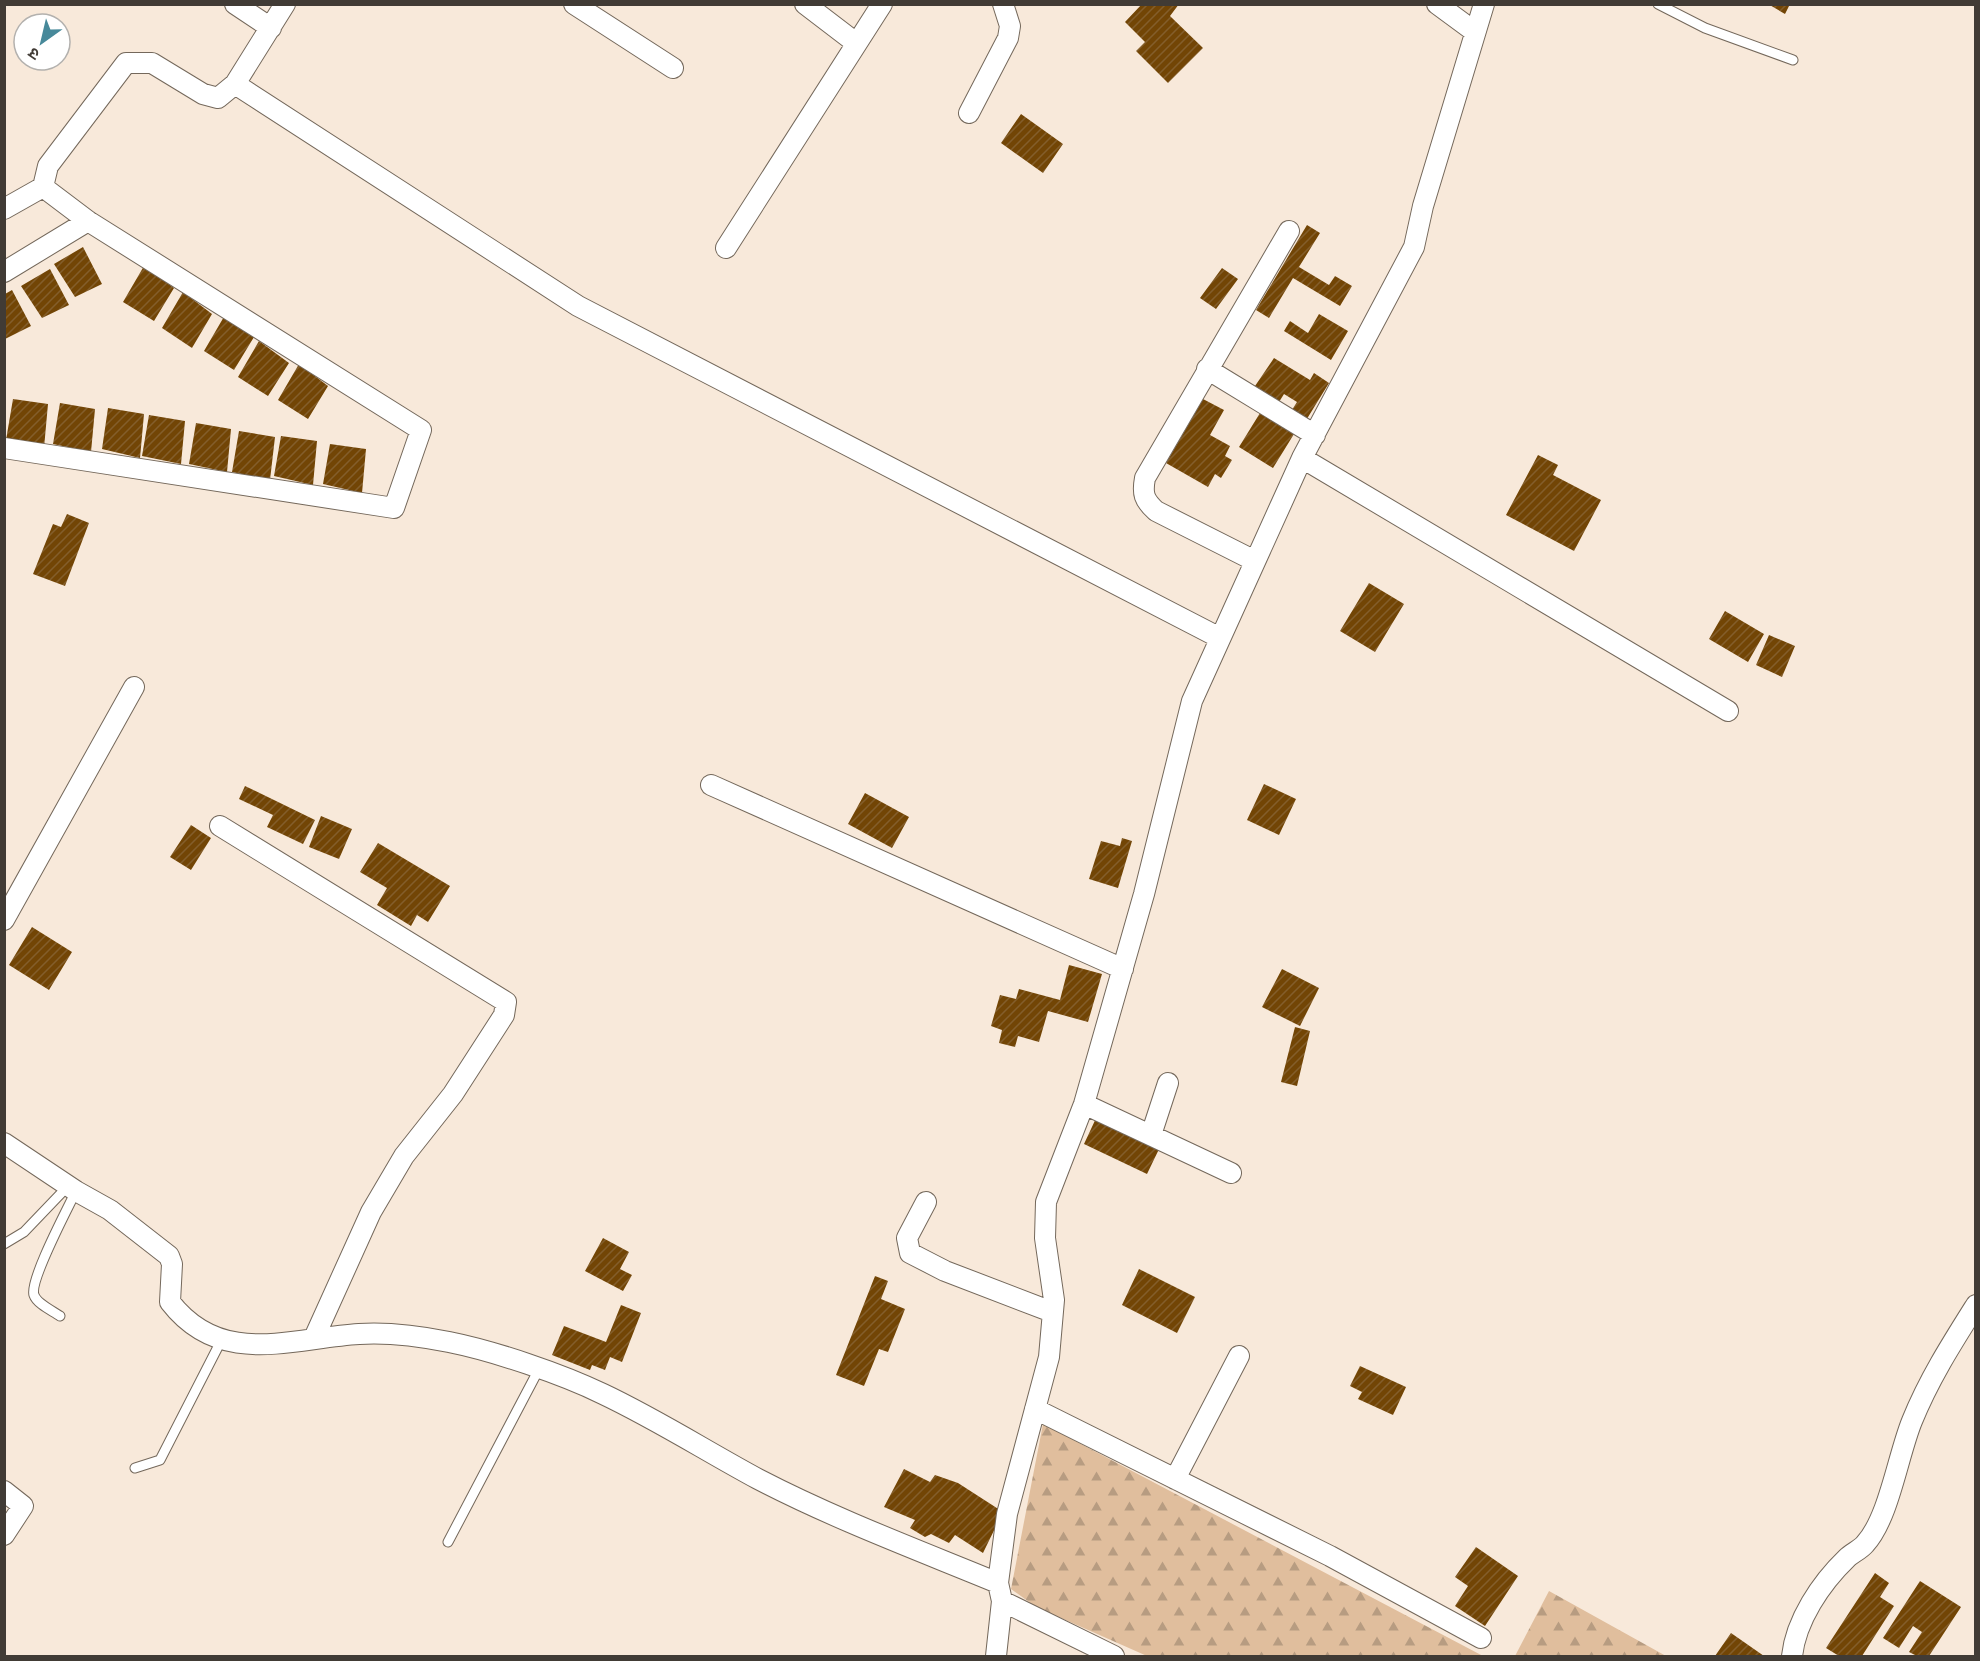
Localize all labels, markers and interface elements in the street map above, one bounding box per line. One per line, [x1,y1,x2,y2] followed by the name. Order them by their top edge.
[12,12,72,72] north arrow
[24,43,43,65] text: उ

